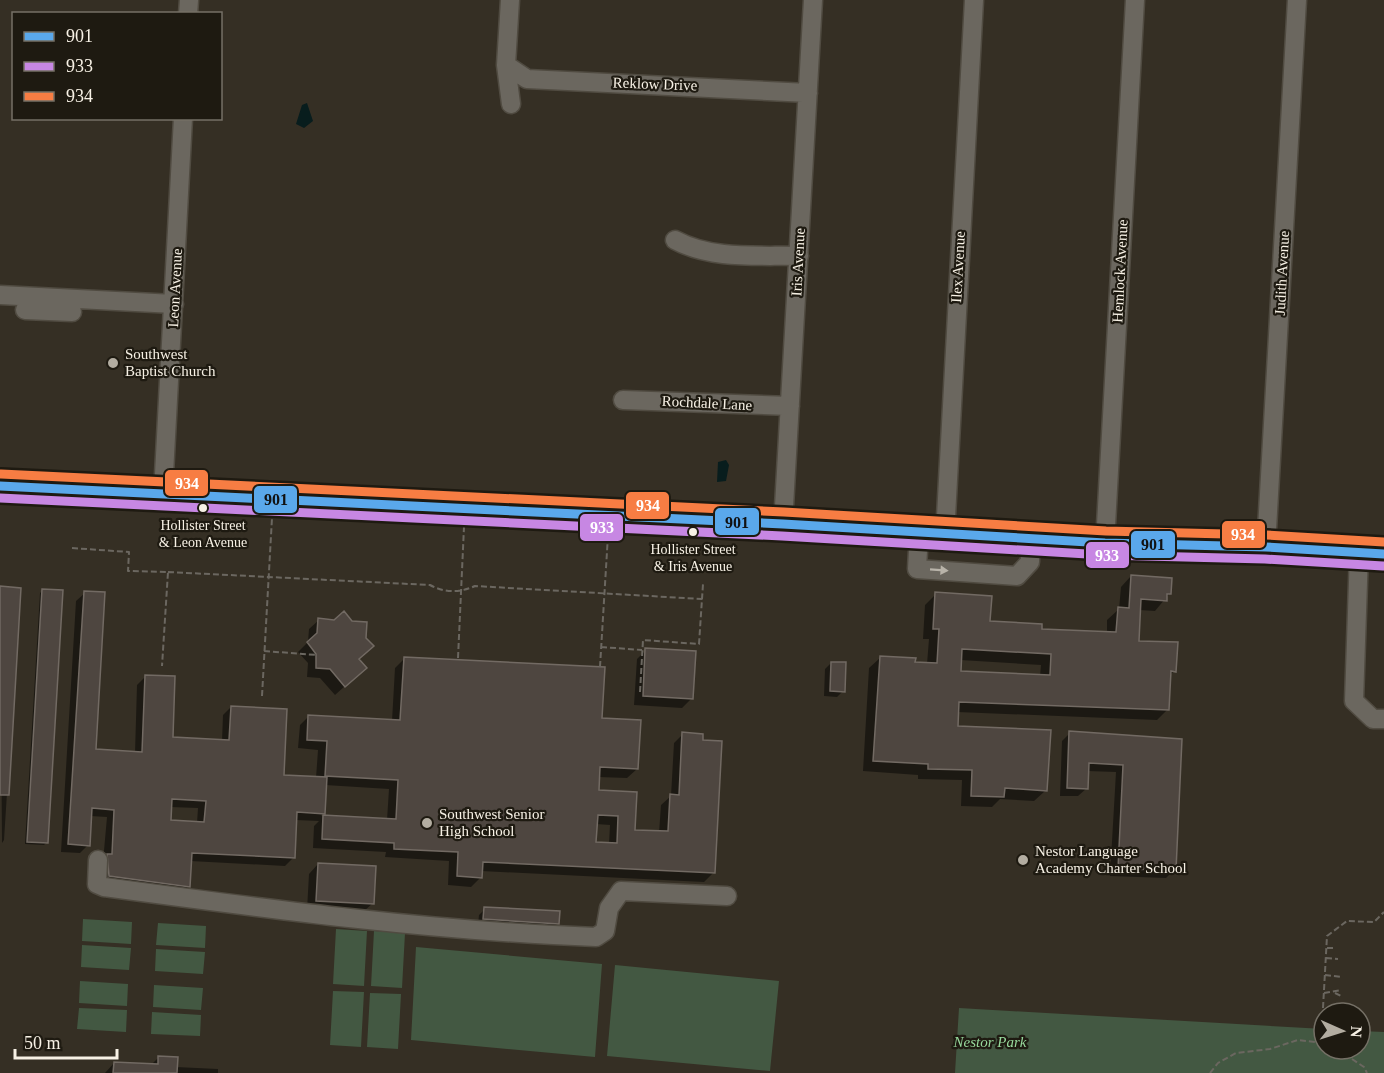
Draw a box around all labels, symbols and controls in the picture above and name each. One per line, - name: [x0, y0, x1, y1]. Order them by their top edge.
- legend: [12, 12, 222, 120]
- text: 901: [66, 26, 93, 46]
- text: 933: [66, 56, 93, 76]
- street label: Reklow Drive: [612, 75, 698, 93]
- text: 934: [66, 86, 93, 106]
- street label: Hemlock Avenue: [1109, 219, 1131, 323]
- street label: Iris Avenue: [788, 227, 808, 297]
- street label: Ilex Avenue: [948, 230, 968, 303]
- street label: Judith Avenue: [1272, 230, 1292, 316]
- street label: Leon Avenue: [165, 248, 185, 328]
- place label: Southwest Baptist Church: [125, 346, 216, 379]
- marker: Southwest Baptist Church: [106, 356, 120, 370]
- street label: Rochdale Lane: [661, 393, 753, 413]
- line badge: 934: [164, 469, 209, 497]
- text: 934: [175, 475, 199, 492]
- line badge: 901: [253, 485, 298, 514]
- text: 901: [264, 491, 288, 508]
- line badge: 934: [625, 491, 670, 520]
- text: 934: [636, 497, 660, 514]
- marker: Hollister Street & Leon Avenue: [197, 502, 209, 514]
- line badge: 901: [714, 507, 760, 536]
- line badge: 933: [579, 513, 624, 542]
- text: 901: [725, 514, 749, 531]
- place label: Hollister Street & Leon Avenue: [159, 518, 247, 550]
- text: 933: [590, 519, 614, 536]
- line badge: 934: [1221, 520, 1266, 549]
- marker: Hollister Street & Iris Avenue: [687, 526, 699, 538]
- text: 934: [1231, 526, 1255, 543]
- line badge: 901: [1130, 530, 1176, 559]
- text: 901: [1141, 536, 1165, 553]
- line badge: 933: [1085, 541, 1130, 569]
- place label: Hollister Street & Iris Avenue: [650, 542, 736, 574]
- text: 933: [1095, 547, 1119, 564]
- one-way arrow: [930, 566, 949, 575]
- place label: Southwest Senior High School: [439, 806, 544, 839]
- marker: Southwest Senior High School: [420, 816, 434, 830]
- place label: Nestor Language Academy Charter School: [1035, 843, 1187, 876]
- marker: Nestor Language Academy Charter School: [1016, 853, 1030, 867]
- north arrow: [1312, 1001, 1372, 1061]
- scale bar: [15, 1022, 117, 1060]
- text: N: [1348, 1026, 1365, 1038]
- text: 50 m: [24, 1033, 61, 1053]
- park label: Nestor Park: [953, 1034, 1027, 1050]

